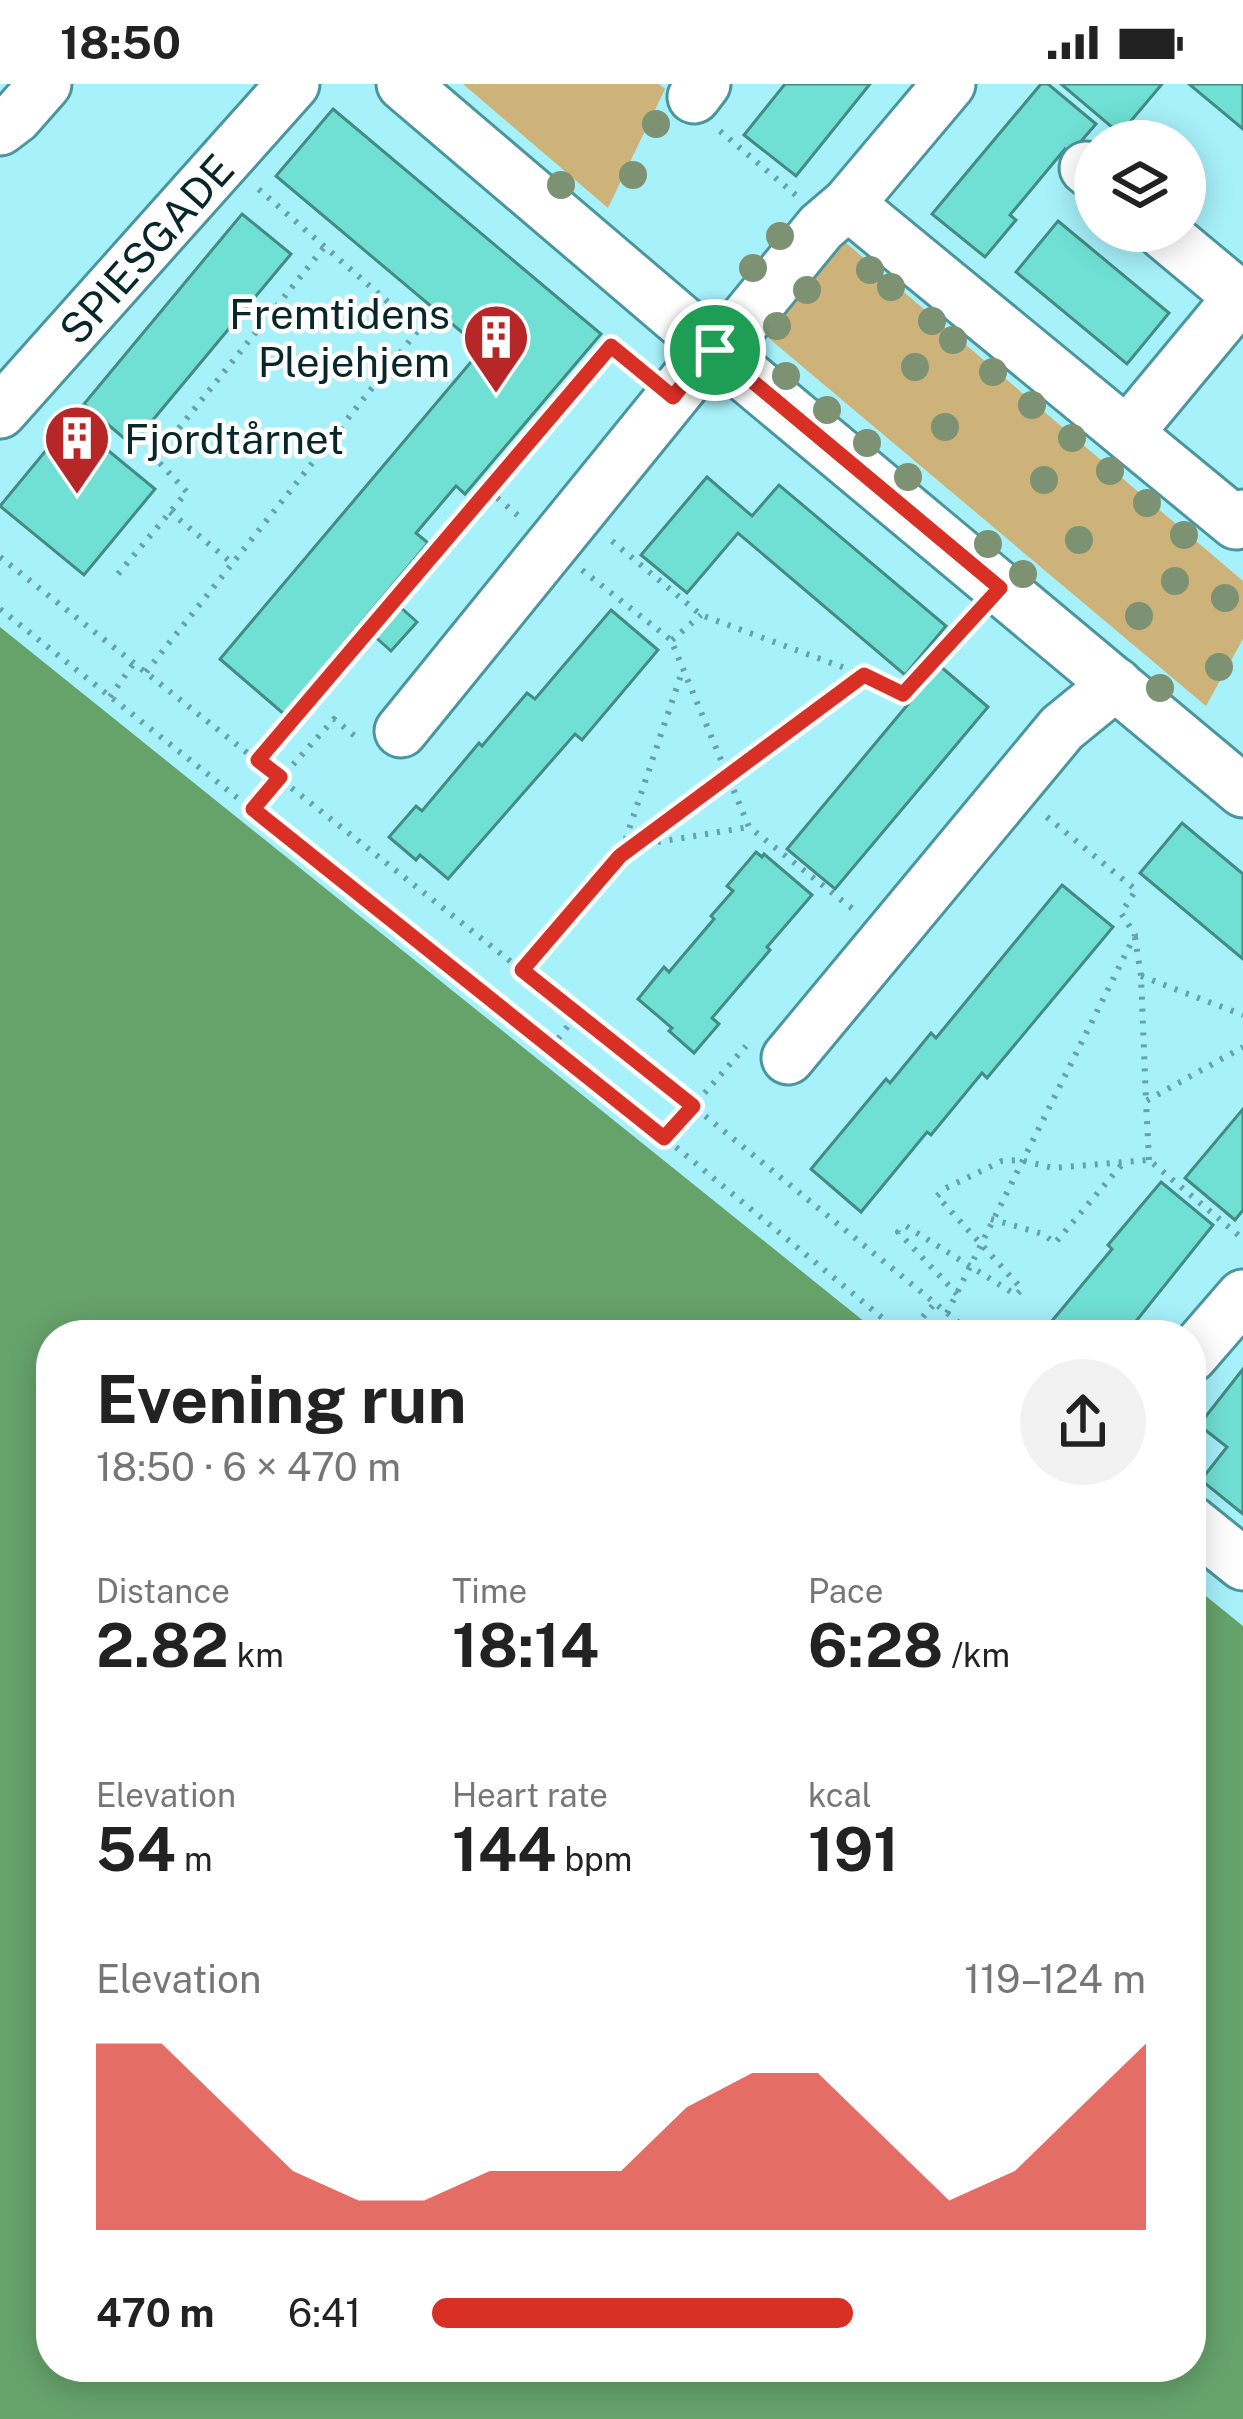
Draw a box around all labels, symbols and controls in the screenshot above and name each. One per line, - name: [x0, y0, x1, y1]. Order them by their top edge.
- text: 18:50: [60, 16, 181, 69]
- map controls: [1074, 120, 1206, 252]
- button: layers: [1074, 120, 1206, 252]
- street label: SPIESGADE: [49, 144, 243, 353]
- place label: Fremtidens Plejehjem: [229, 289, 450, 386]
- pin: [664, 299, 766, 401]
- building icon: Fremtidens Plejehjem: [461, 302, 531, 396]
- icon: arrive: [682, 317, 748, 383]
- building icon: Fjordtårnet: [42, 403, 112, 497]
- place label: Fjordtårnet: [124, 414, 344, 463]
- button: share: [1020, 1359, 1146, 1485]
- text: Evening run: [96, 1360, 467, 1438]
- text: 18:50 · 6 × 470 m: [96, 1444, 401, 1490]
- text: Distance: [96, 1572, 230, 1610]
- text: Time: [452, 1572, 527, 1610]
- text: Pace: [808, 1572, 883, 1610]
- text: 2.82: [96, 1610, 229, 1681]
- text: 18:14: [452, 1610, 599, 1681]
- text: 6:28: [808, 1610, 943, 1681]
- text: km: [229, 1636, 284, 1674]
- text: /km: [943, 1636, 1010, 1674]
- text: Elevation: [96, 1776, 236, 1814]
- text: Heart rate: [452, 1776, 608, 1814]
- text: kcal: [808, 1776, 872, 1814]
- text: 54: [96, 1814, 176, 1885]
- text: 144: [452, 1814, 556, 1885]
- text: 191: [808, 1814, 899, 1885]
- text: m: [176, 1840, 212, 1878]
- text: bpm: [556, 1840, 632, 1878]
- text: Elevation: [96, 1956, 262, 2002]
- text: 119–124 m: [964, 1956, 1146, 2002]
- text: 470 m: [96, 2290, 215, 2336]
- text: 6:41: [288, 2290, 361, 2336]

